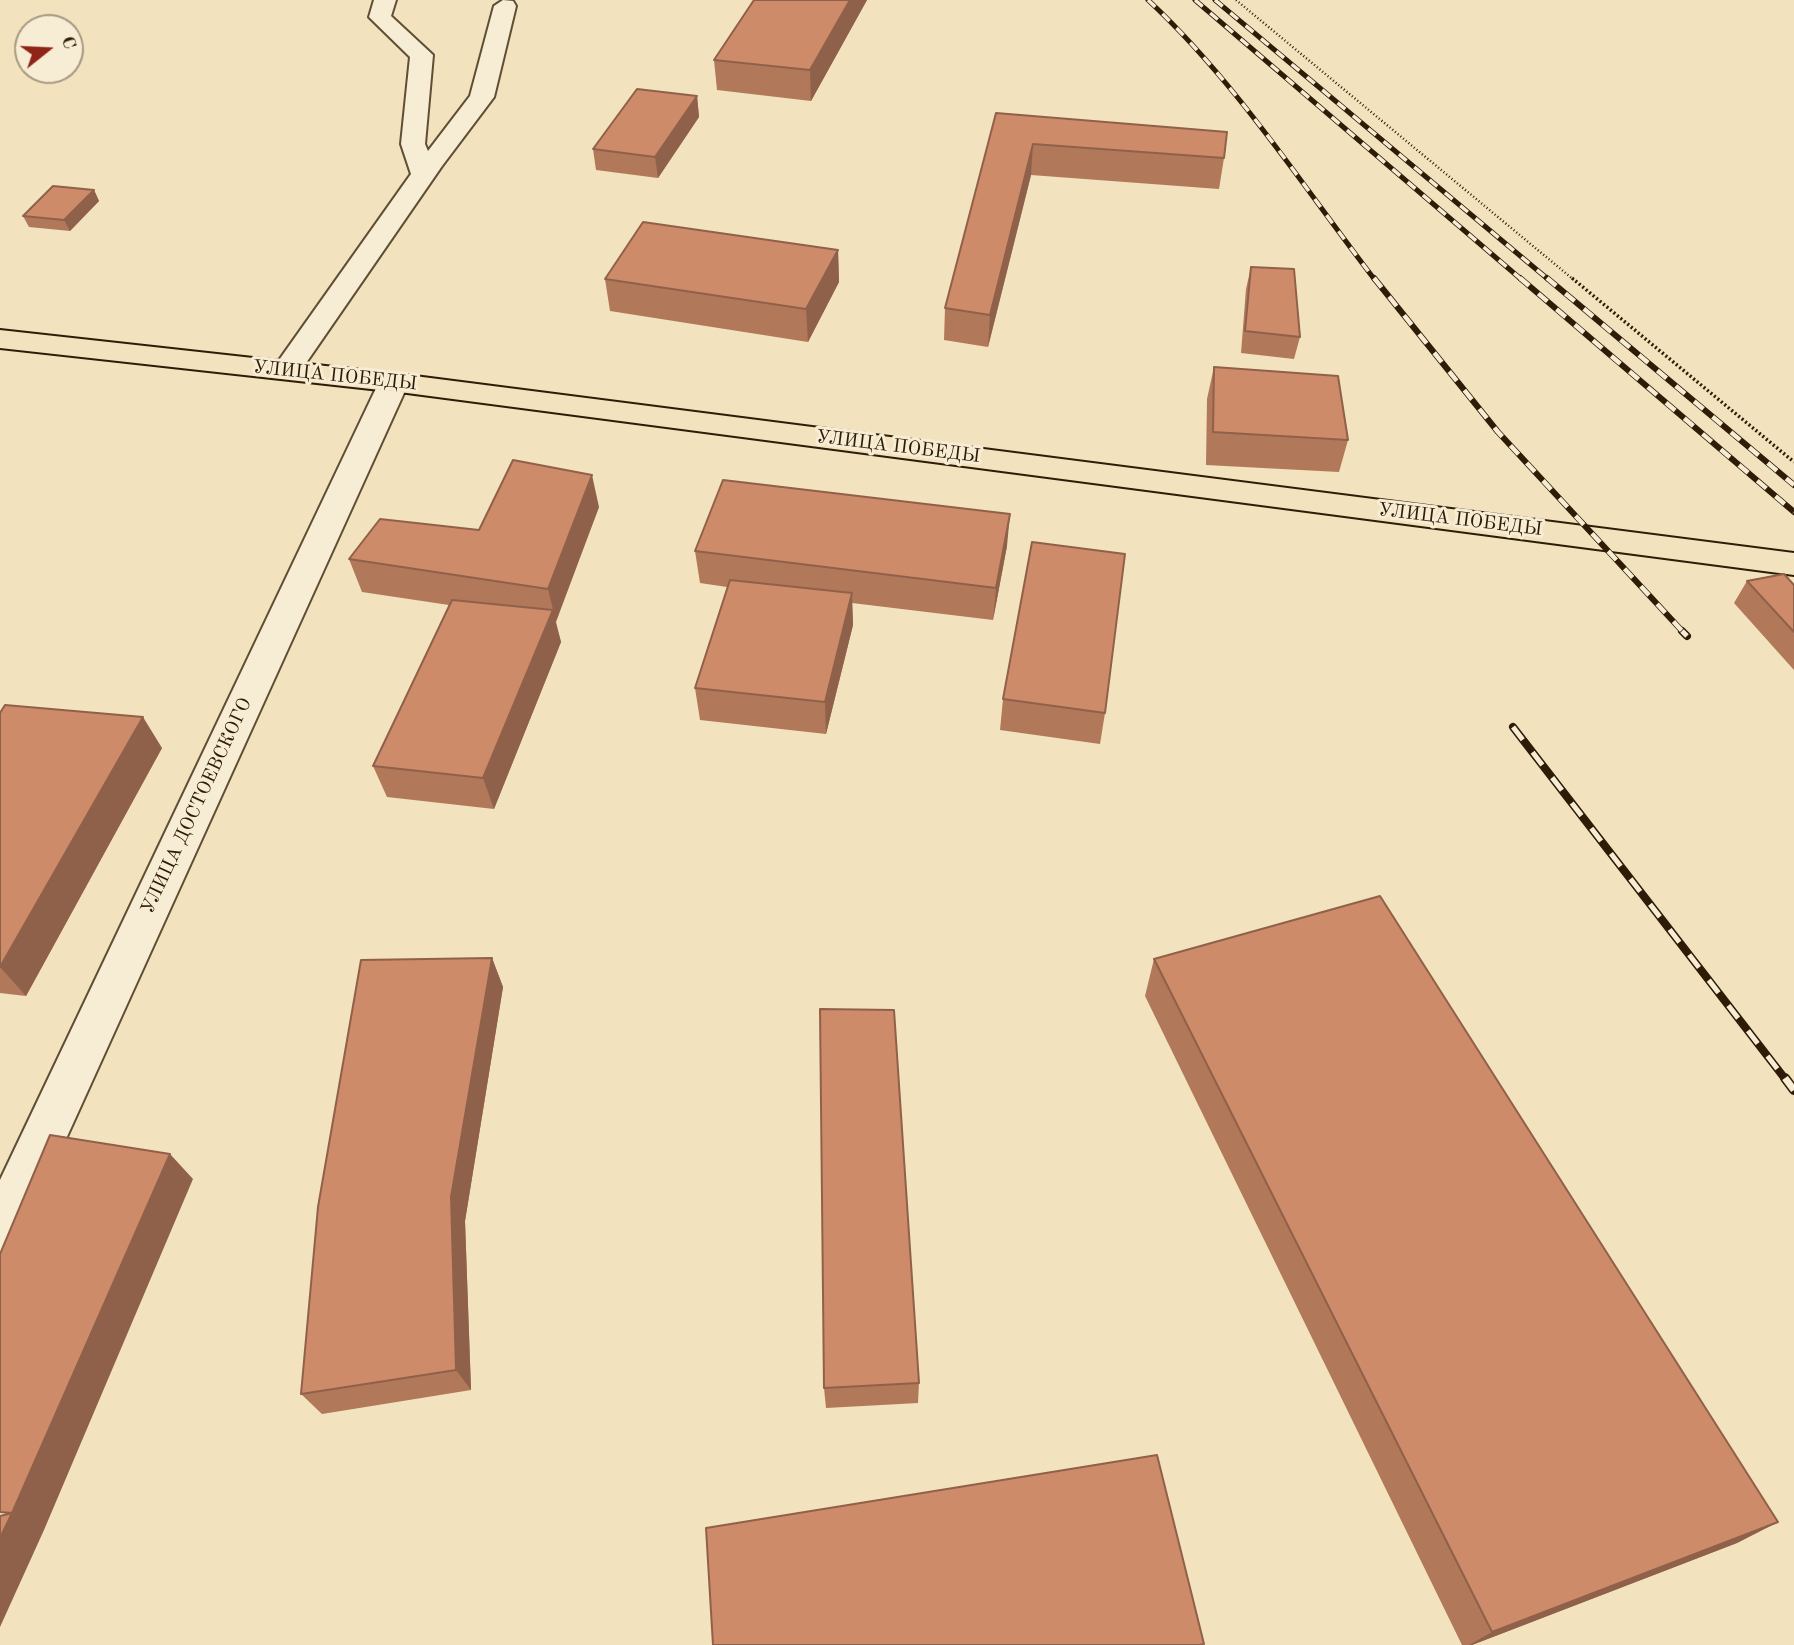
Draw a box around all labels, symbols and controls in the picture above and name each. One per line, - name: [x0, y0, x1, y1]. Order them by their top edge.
- north arrow: [14, 14, 84, 84]
- text: С: [57, 34, 79, 52]
- street label: УЛИЦА ПОБЕДЫ: [252, 356, 418, 396]
- street label: УЛИЦА ПОБЕДЫ: [815, 426, 981, 468]
- street label: УЛИЦА ПОБЕДЫ: [1377, 499, 1543, 541]
- street label: УЛИЦА ДОСТОЕВСКОГО: [137, 694, 257, 918]

